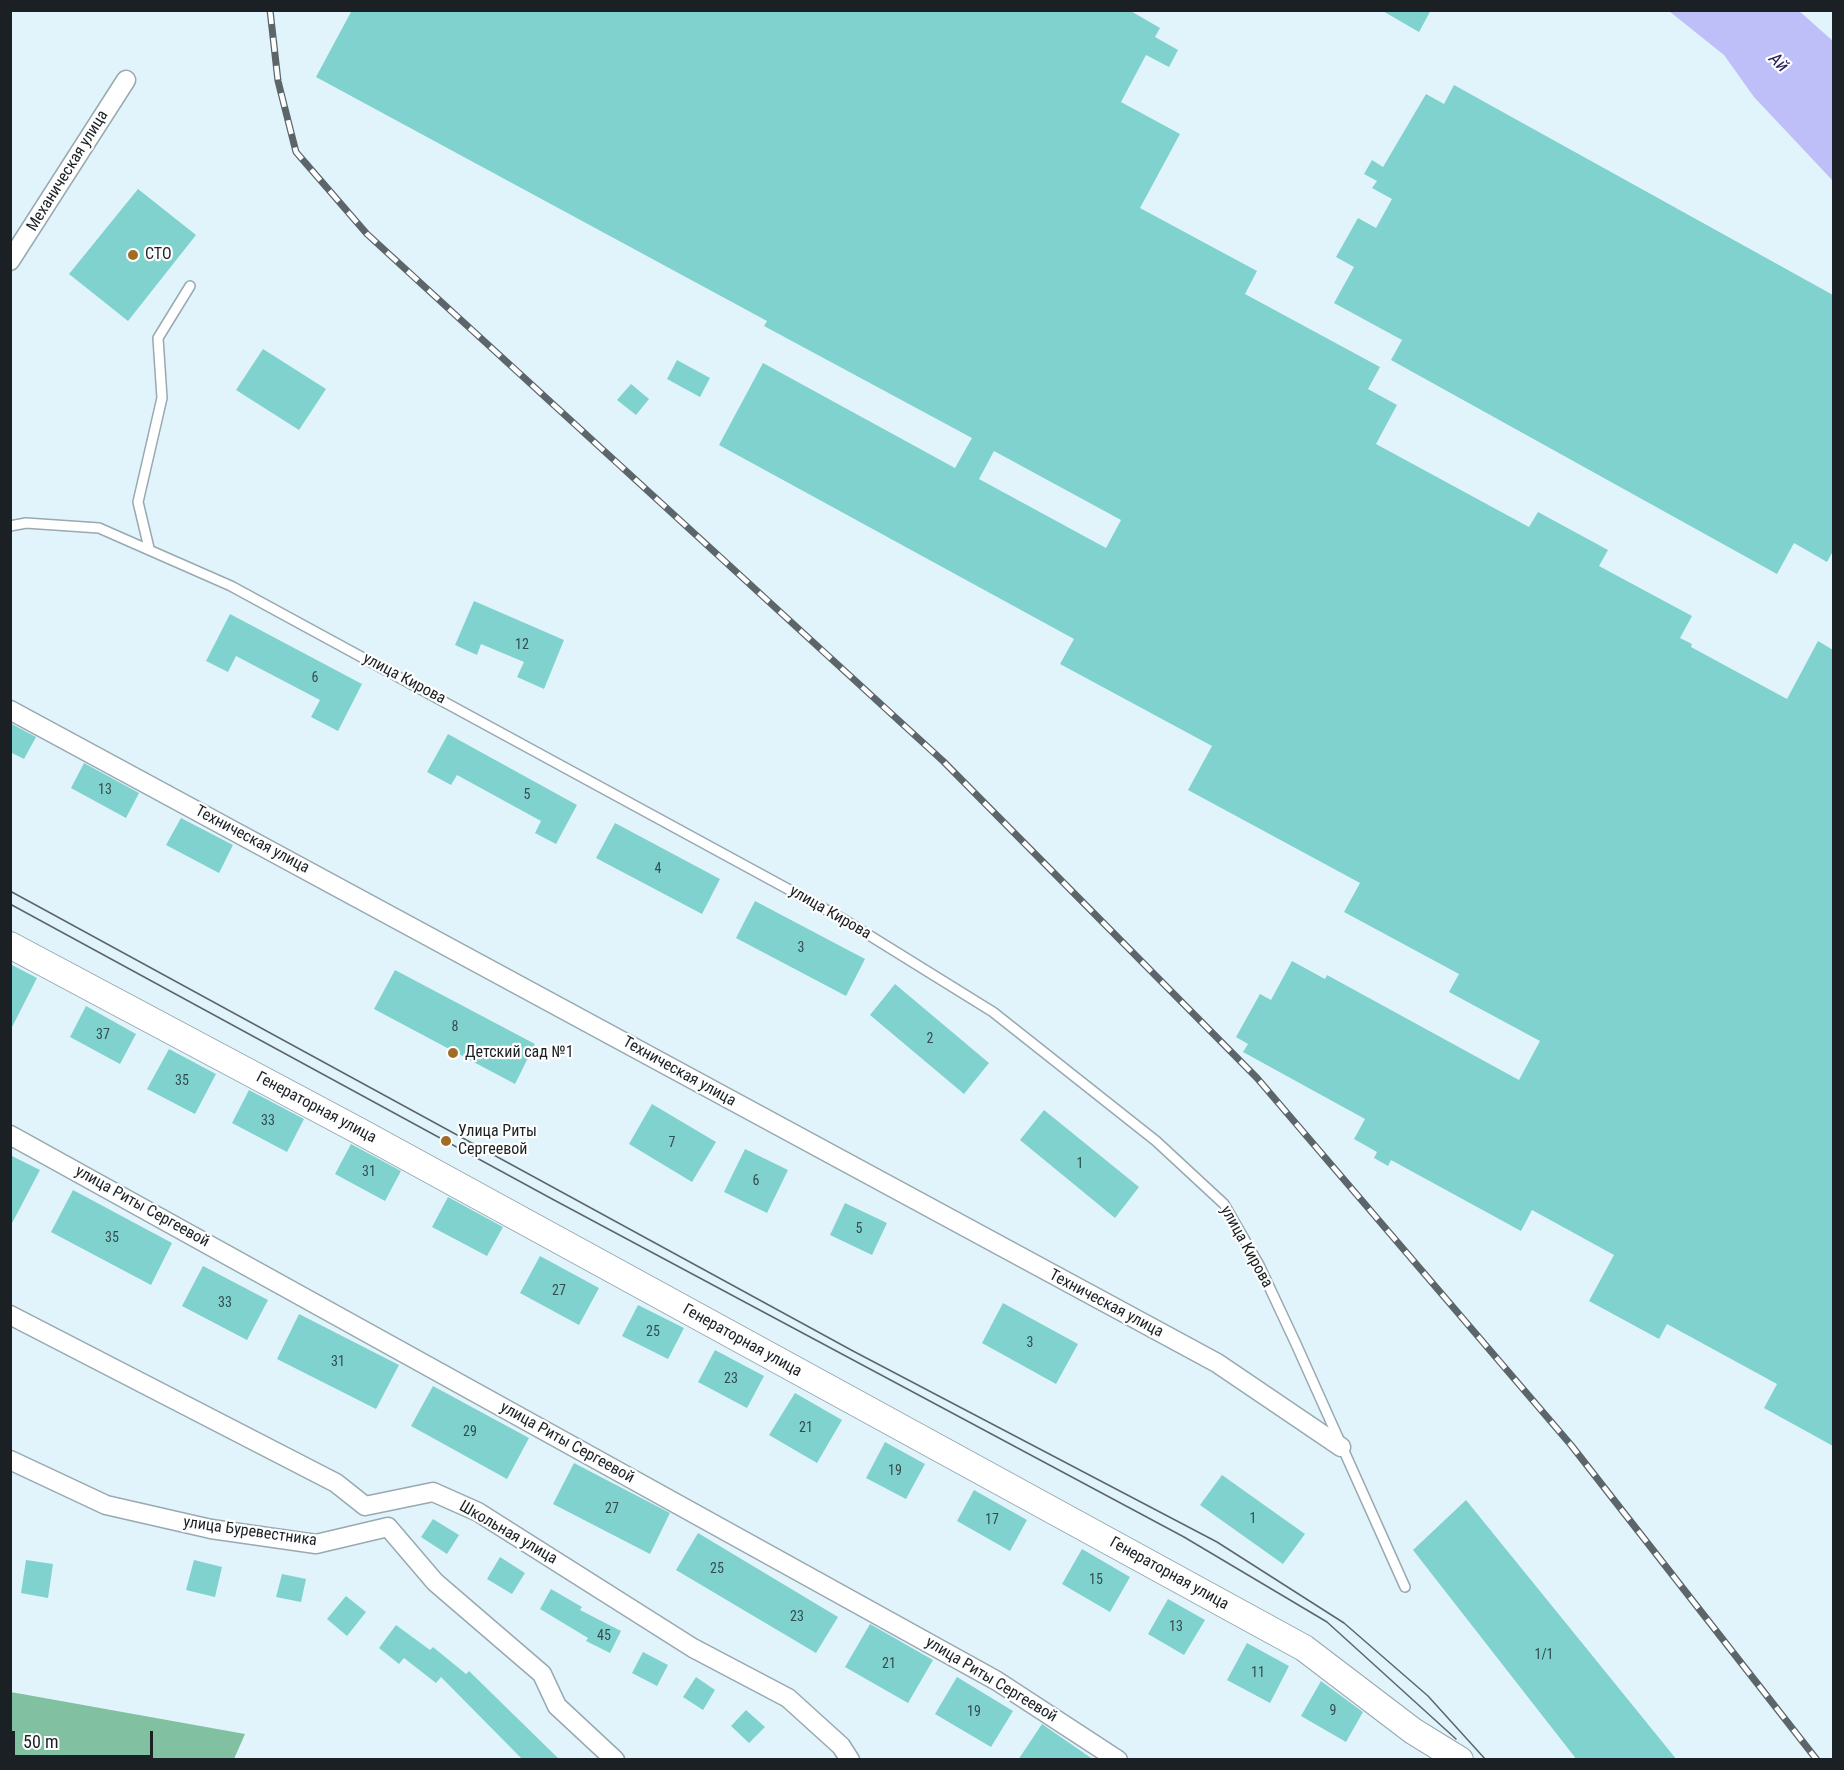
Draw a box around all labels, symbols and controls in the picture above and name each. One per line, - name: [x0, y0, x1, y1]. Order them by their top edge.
- water label: Ай: [1764, 49, 1792, 77]
- street label: Механическая улица: [23, 107, 113, 235]
- place label: СТО: [145, 245, 172, 265]
- marker: СТО: [126, 248, 140, 262]
- house number: 12: [515, 637, 529, 653]
- street label: улица Кирова: [359, 649, 449, 709]
- house number: 6: [312, 670, 318, 686]
- house number: 13: [98, 782, 112, 798]
- house number: 5: [524, 787, 530, 803]
- street label: Техническая улица: [192, 802, 312, 878]
- house number: 4: [655, 861, 661, 877]
- street label: улица Кирова: [786, 882, 874, 944]
- house number: 3: [798, 940, 804, 956]
- house number: 8: [452, 1019, 458, 1035]
- house number: 37: [96, 1027, 110, 1043]
- house number: 2: [927, 1031, 933, 1047]
- street label: Техническая улица: [619, 1033, 739, 1111]
- place label: Детский сад №1: [465, 1043, 574, 1063]
- marker: Детский сад №1: [446, 1046, 460, 1060]
- street label: Генераторная улица: [253, 1068, 379, 1148]
- house number: 35: [175, 1073, 189, 1089]
- house number: 33: [261, 1113, 275, 1129]
- place label: Улица Риты Сергеевой: [458, 1122, 537, 1160]
- marker: Улица Риты Сергеевой: [439, 1134, 453, 1148]
- house number: 7: [669, 1135, 675, 1151]
- house number: 1: [1077, 1156, 1083, 1172]
- street label: улица Риты Сергеевой: [72, 1162, 212, 1252]
- house number: 31: [362, 1164, 376, 1180]
- house number: 6: [753, 1173, 759, 1189]
- street label: улица Кирова: [1216, 1203, 1276, 1291]
- house number: 5: [856, 1221, 862, 1237]
- house number: 35: [105, 1230, 119, 1246]
- street label: Техническая улица: [1046, 1266, 1166, 1342]
- house number: 27: [552, 1283, 566, 1299]
- house number: 33: [218, 1295, 232, 1311]
- street label: Генераторная улица: [679, 1300, 805, 1382]
- house number: 25: [646, 1324, 660, 1340]
- house number: 3: [1027, 1335, 1033, 1351]
- house number: 31: [331, 1354, 345, 1370]
- house number: 23: [724, 1371, 738, 1387]
- street label: улица Риты Сергеевой: [497, 1398, 637, 1488]
- house number: 21: [799, 1420, 813, 1436]
- house number: 29: [463, 1424, 477, 1440]
- house number: 19: [888, 1463, 902, 1479]
- street label: Школьная улица: [455, 1497, 561, 1569]
- house number: 27: [605, 1501, 619, 1517]
- house number: 1: [1250, 1511, 1256, 1527]
- house number: 17: [985, 1512, 999, 1528]
- street label: улица Буревестника: [182, 1513, 318, 1551]
- street label: Генераторная улица: [1106, 1533, 1232, 1615]
- house number: 25: [710, 1561, 724, 1577]
- house number: 15: [1089, 1572, 1103, 1588]
- house number: 23: [790, 1609, 804, 1625]
- house number: 13: [1169, 1619, 1183, 1635]
- house number: 45: [597, 1628, 611, 1644]
- street label: улица Риты Сергеевой: [922, 1633, 1060, 1727]
- house number: 1/1: [1534, 1647, 1554, 1663]
- house number: 21: [882, 1656, 896, 1672]
- house number: 11: [1251, 1665, 1265, 1681]
- house number: 9: [1330, 1703, 1336, 1719]
- house number: 19: [967, 1704, 981, 1720]
- scale bar: [15, 1719, 156, 1757]
- text: 50 m: [23, 1731, 58, 1752]

